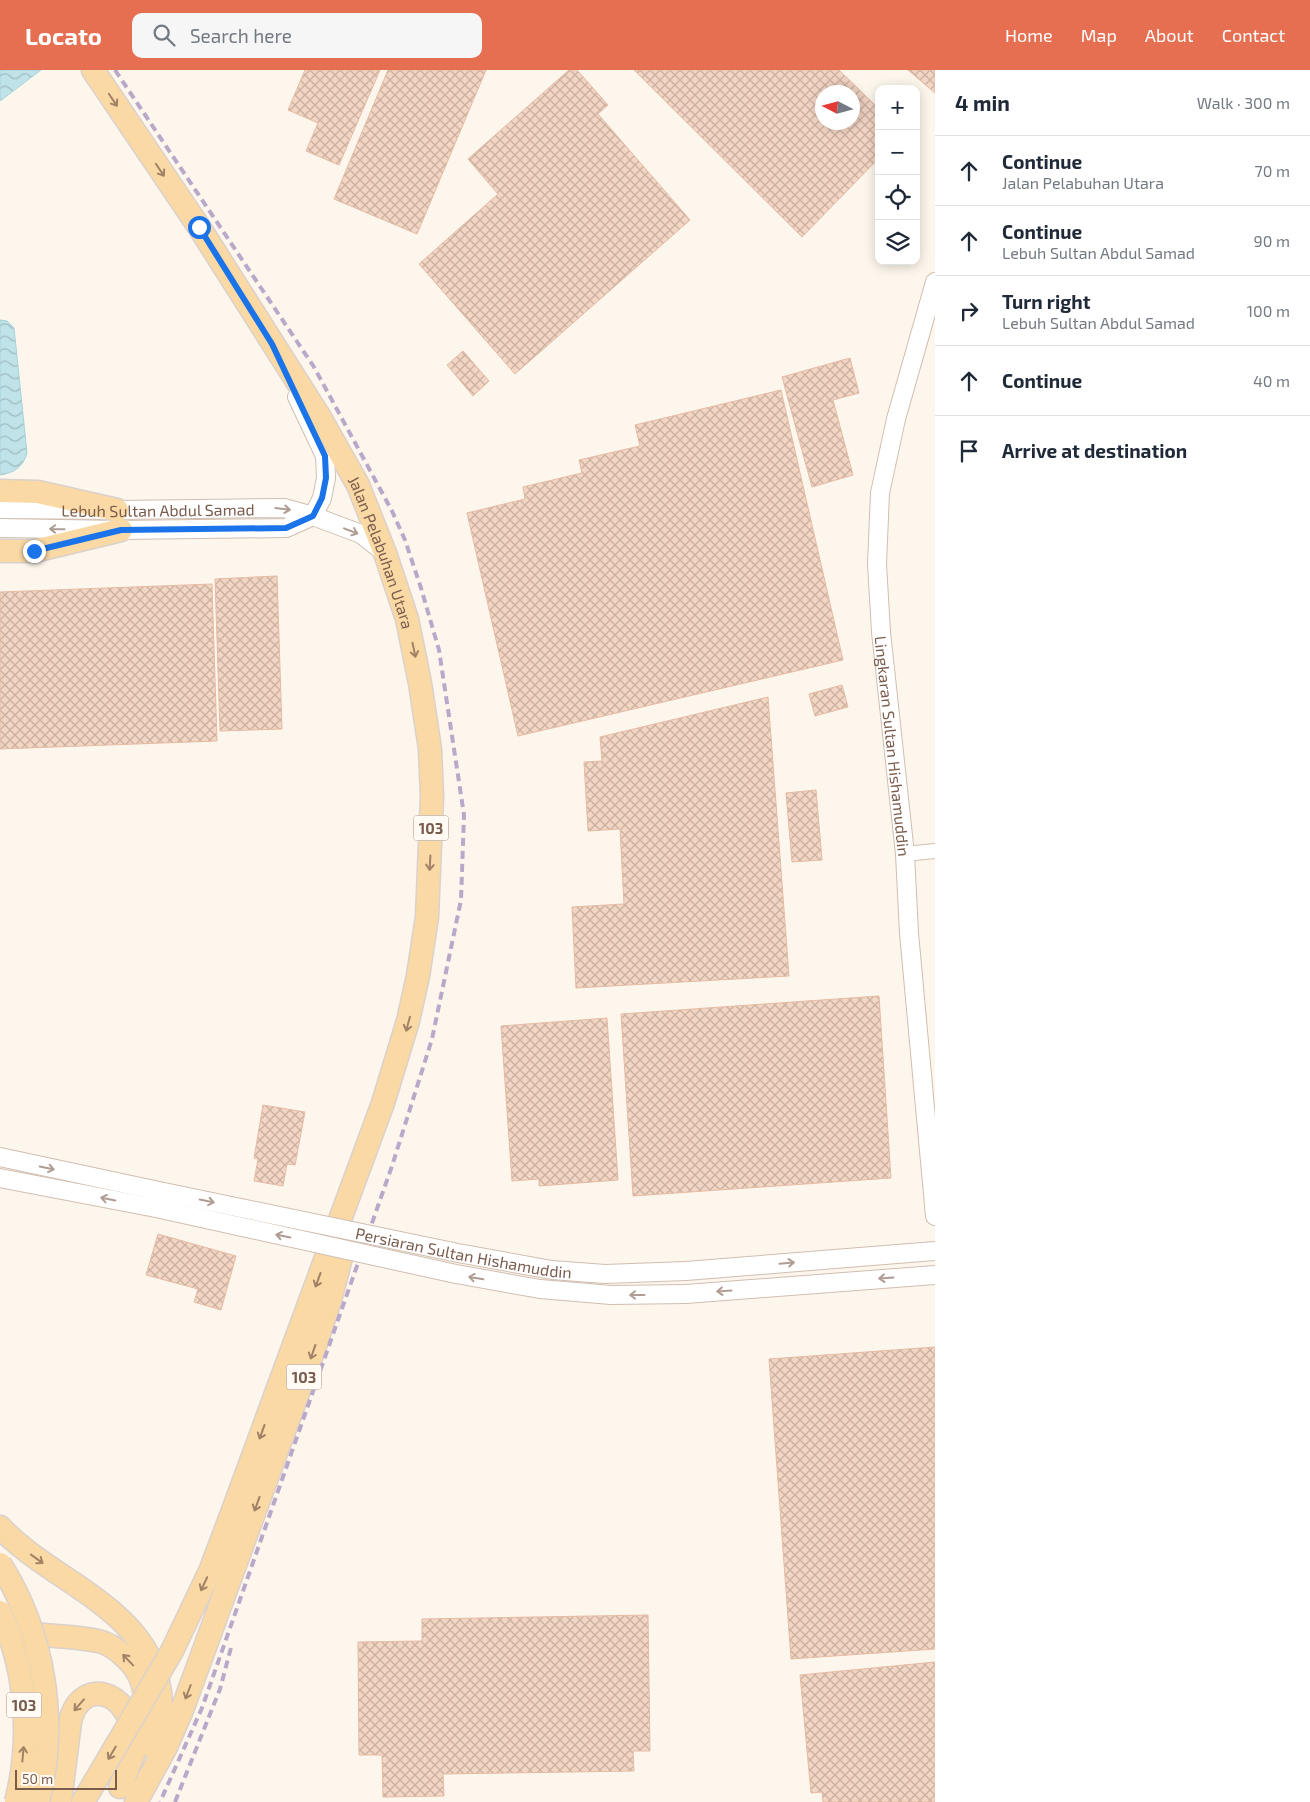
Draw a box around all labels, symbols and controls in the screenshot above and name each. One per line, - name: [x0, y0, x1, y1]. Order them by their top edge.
- search box: [132, 13, 482, 58]
- text: Locato: [25, 21, 102, 50]
- icon: search: [150, 21, 178, 49]
- text: Search here: [190, 24, 292, 47]
- text: Home: [1005, 24, 1053, 46]
- text: Map: [1081, 24, 1117, 46]
- text: About: [1145, 24, 1194, 46]
- text: Contact: [1222, 24, 1285, 46]
- north arrow: [815, 85, 860, 130]
- map controls: [875, 85, 920, 265]
- button: +: [875, 85, 920, 130]
- text: 4 min: [955, 90, 1010, 115]
- one-way arrow: [108, 92, 118, 106]
- text: Walk · 300 m: [1197, 93, 1290, 112]
- button: −: [875, 130, 920, 175]
- text: Continue: [1002, 150, 1082, 173]
- icon: ahead: [955, 157, 983, 185]
- text: 70 m: [1255, 161, 1290, 180]
- one-way arrow: [155, 163, 165, 177]
- text: Jalan Pelabuhan Utara: [1002, 173, 1164, 192]
- button: locate: [875, 175, 920, 220]
- route start: [188, 216, 211, 239]
- button: layers: [875, 220, 920, 265]
- text: Continue: [1002, 220, 1082, 243]
- icon: ahead: [955, 227, 983, 255]
- text: 90 m: [1254, 231, 1290, 250]
- text: Lebuh Sultan Abdul Samad: [1002, 243, 1195, 262]
- text: Turn right: [1002, 290, 1090, 313]
- icon: right: [955, 297, 983, 325]
- text: 100 m: [1247, 301, 1290, 320]
- text: Lebuh Sultan Abdul Samad: [1002, 313, 1195, 332]
- icon: ahead: [955, 367, 983, 395]
- text: Continue: [1002, 369, 1082, 392]
- text: 40 m: [1253, 371, 1290, 390]
- icon: arrive: [955, 437, 983, 465]
- text: Arrive at destination: [1002, 439, 1187, 462]
- street label: Jalan Pelabuhan Utara: [345, 472, 418, 630]
- street label: Lebuh Sultan Abdul Samad: [61, 499, 255, 520]
- one-way arrow: [275, 504, 291, 514]
- one-way arrow: [49, 524, 65, 533]
- one-way arrow: [343, 526, 358, 536]
- route end: [23, 540, 46, 563]
- street label: Lingkaran Sultan Hishamuddin: [872, 635, 915, 857]
- one-way arrow: [409, 641, 419, 657]
- road number: 103: [414, 816, 448, 840]
- one-way arrow: [425, 854, 435, 871]
- one-way arrow: [402, 1015, 412, 1031]
- one-way arrow: [39, 1164, 55, 1173]
- one-way arrow: [100, 1193, 116, 1203]
- one-way arrow: [199, 1197, 215, 1207]
- street label: Persiaran Sultan Hishamuddin: [354, 1223, 573, 1281]
- one-way arrow: [276, 1231, 292, 1240]
- one-way arrow: [779, 1258, 795, 1267]
- one-way arrow: [313, 1271, 322, 1287]
- one-way arrow: [469, 1272, 485, 1282]
- one-way arrow: [879, 1274, 895, 1283]
- one-way arrow: [717, 1286, 733, 1296]
- one-way arrow: [630, 1290, 646, 1299]
- one-way arrow: [308, 1343, 317, 1359]
- road number: 103: [286, 1364, 322, 1390]
- one-way arrow: [257, 1424, 266, 1440]
- one-way arrow: [252, 1496, 261, 1511]
- one-way arrow: [29, 1554, 43, 1564]
- one-way arrow: [198, 1576, 208, 1591]
- one-way arrow: [122, 1654, 134, 1666]
- one-way arrow: [183, 1684, 192, 1699]
- road number: 103: [6, 1692, 42, 1718]
- one-way arrow: [73, 1698, 85, 1711]
- one-way arrow: [18, 1746, 28, 1762]
- one-way arrow: [106, 1746, 116, 1760]
- scale bar: [15, 1767, 118, 1790]
- text: 50 m: [22, 1770, 53, 1787]

